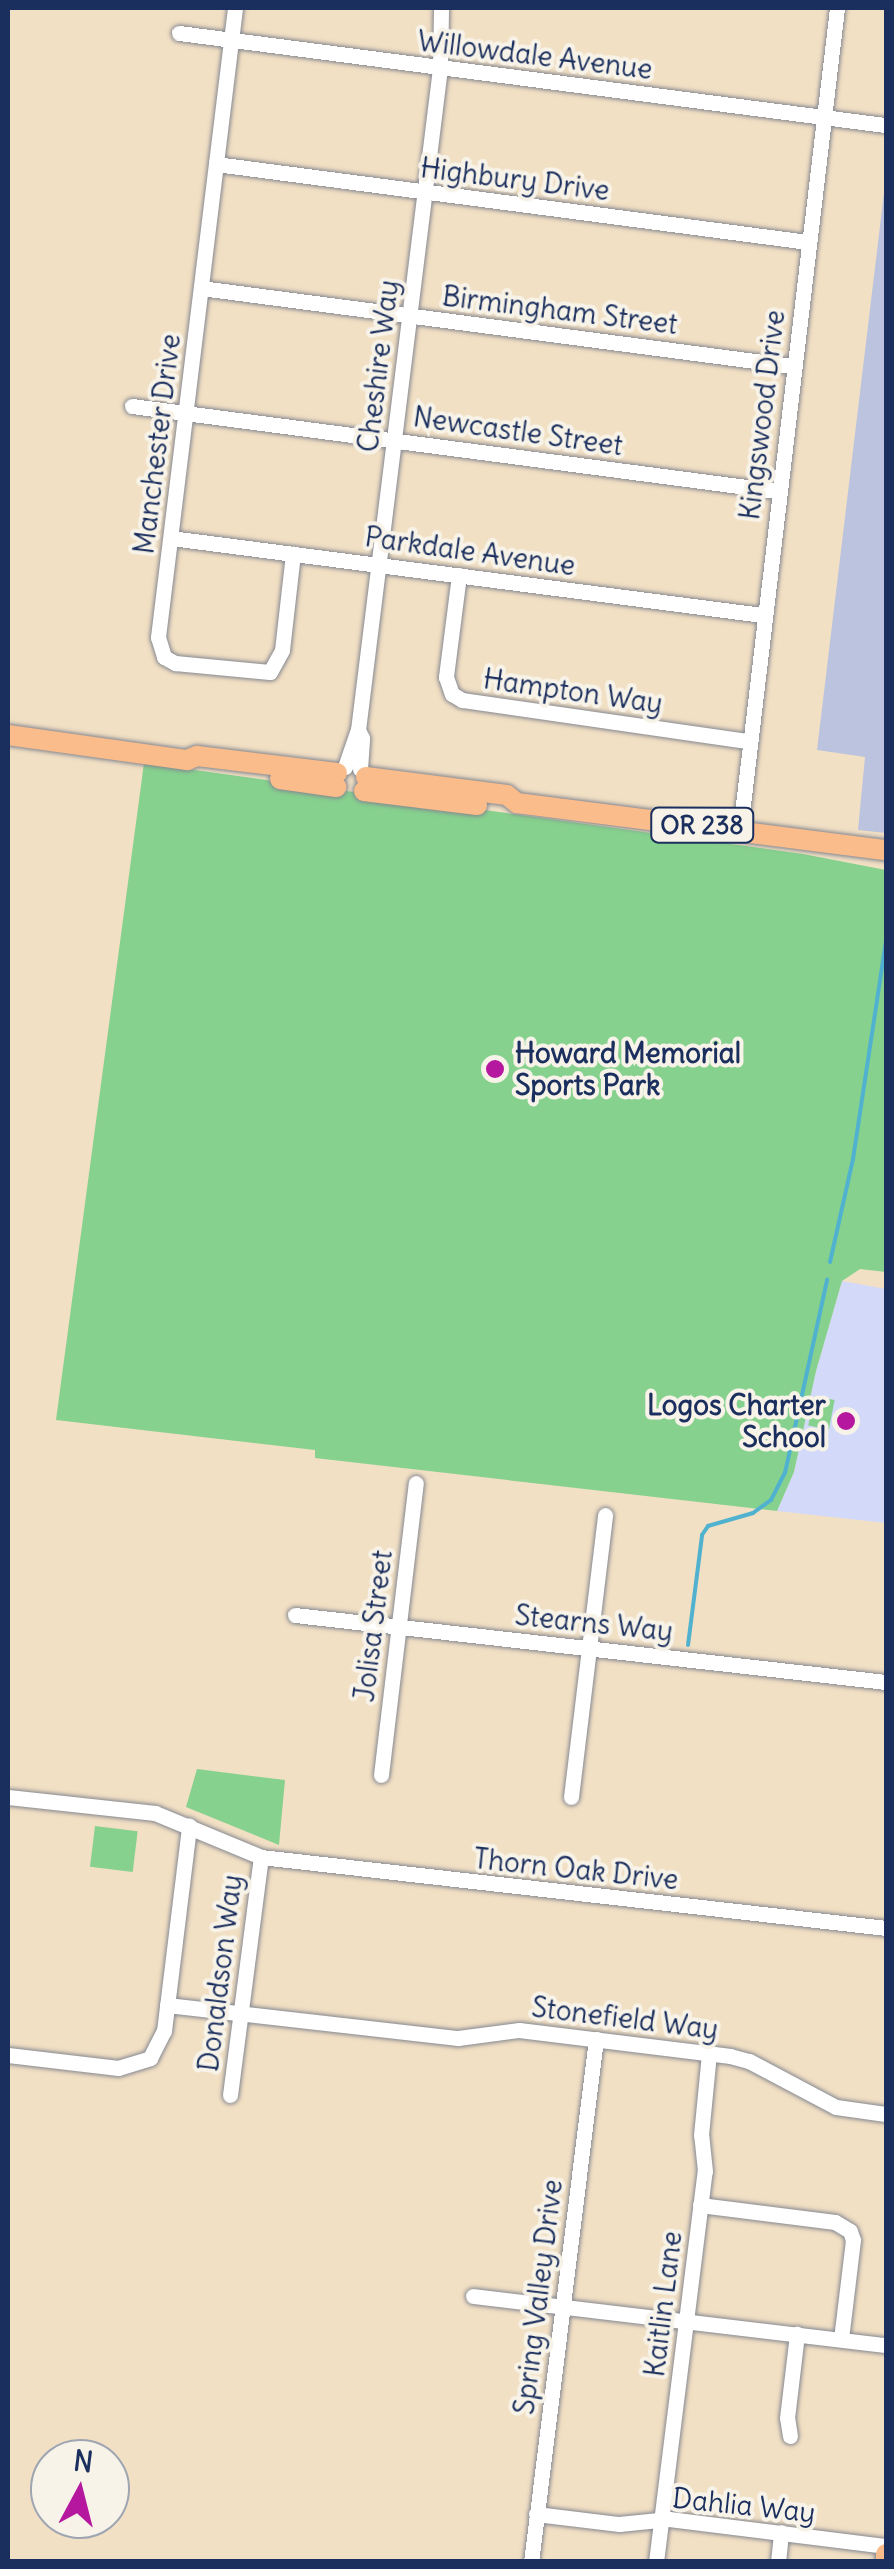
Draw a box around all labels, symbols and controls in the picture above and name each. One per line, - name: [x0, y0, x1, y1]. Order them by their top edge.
- street label: Willowdale Avenue: [416, 24, 654, 86]
- street label: Highbury Drive: [419, 151, 611, 207]
- street label: Cheshire Way: [351, 278, 405, 454]
- street label: Birmingham Street: [440, 279, 680, 341]
- street label: Kingswood Drive: [732, 308, 792, 522]
- street label: Manchester Drive: [127, 332, 187, 556]
- street label: Newcastle Street: [411, 400, 625, 462]
- street label: Parkdale Avenue: [363, 520, 577, 582]
- street label: Hampton Way: [481, 662, 665, 720]
- road number: OR 238: [650, 805, 754, 845]
- place label: Howard Memorial Sports Park: [515, 1036, 741, 1102]
- marker: Howard Memorial Sports Park: [484, 1058, 506, 1080]
- place label: Logos Charter School: [647, 1388, 826, 1454]
- marker: Logos Charter School: [835, 1410, 857, 1432]
- street label: Jolisa Street: [347, 1548, 399, 1704]
- street label: Stearns Way: [513, 1598, 675, 1648]
- street label: Thorn Oak Drive: [472, 1842, 680, 1896]
- street label: Donaldson Way: [191, 1873, 249, 2073]
- street label: Stonefield Way: [530, 1990, 720, 2046]
- street label: Spring Valley Drive: [507, 2178, 569, 2416]
- street label: Kaitlin Lane: [637, 2229, 689, 2379]
- north arrow: [30, 2439, 130, 2539]
- text: N: [72, 2442, 95, 2480]
- street label: Dahlia Way: [671, 2481, 817, 2529]

